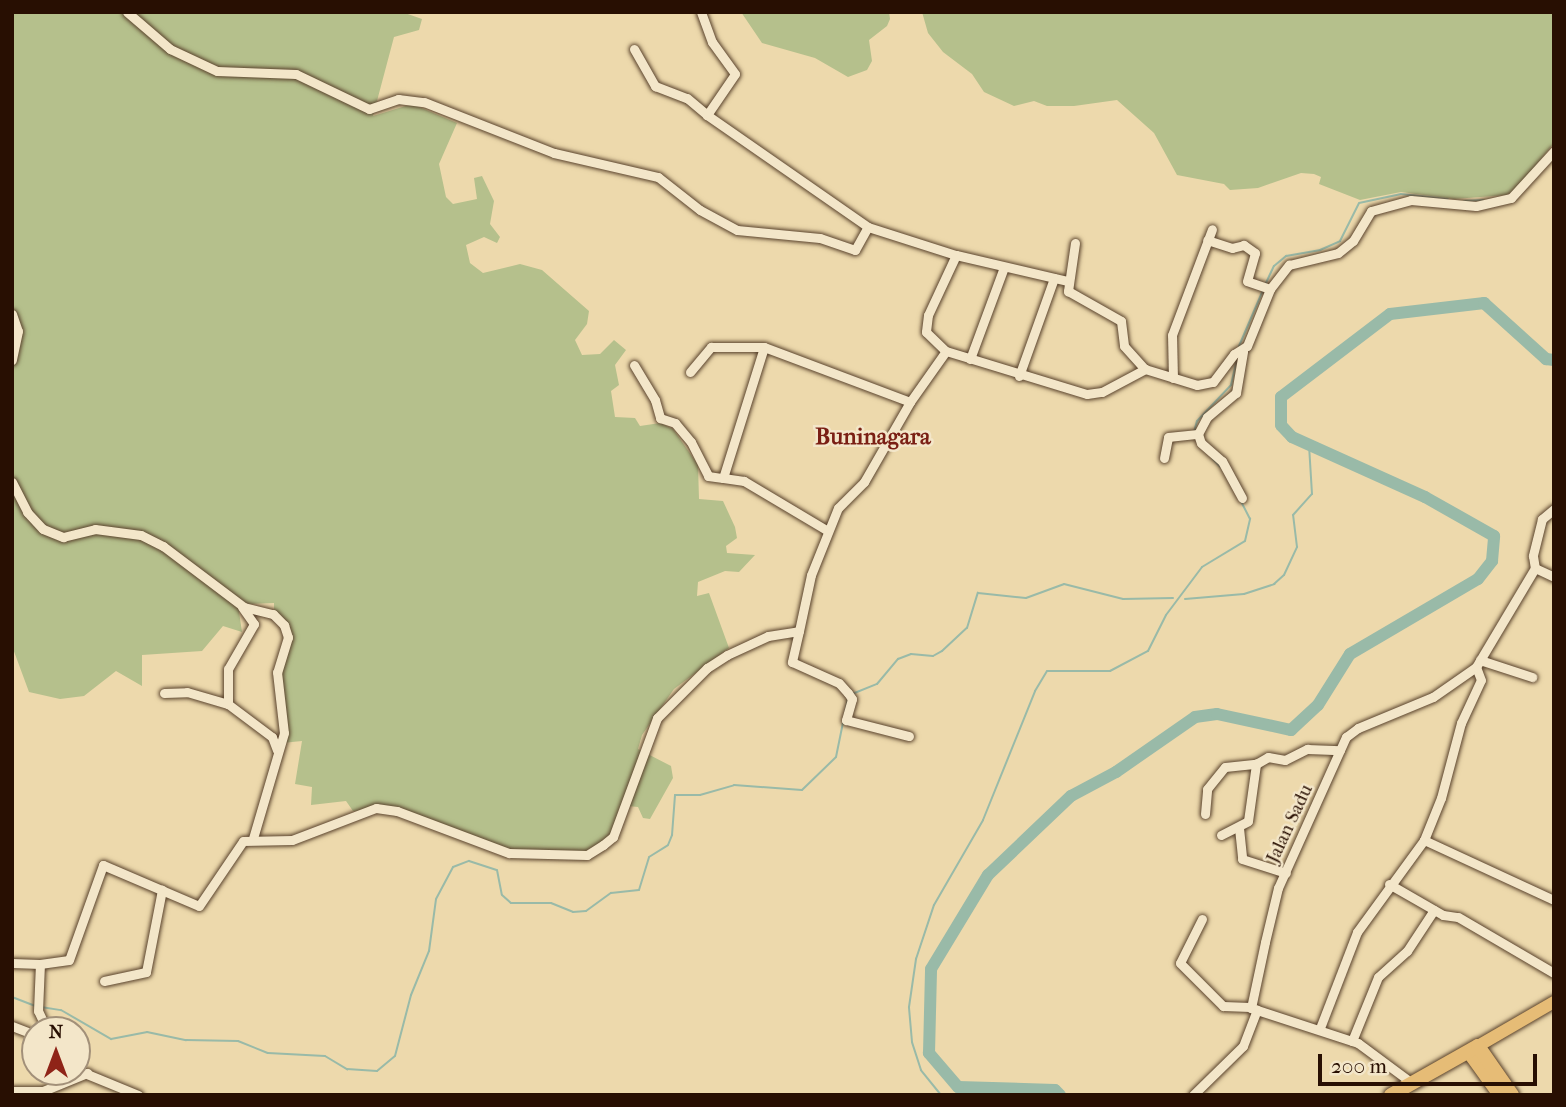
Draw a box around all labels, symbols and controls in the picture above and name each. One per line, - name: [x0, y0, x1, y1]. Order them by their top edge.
- district label: Buninagara: [815, 423, 931, 451]
- street label: Jalan Sadu: [1262, 781, 1318, 867]
- north arrow: [21, 1016, 91, 1086]
- text: N: [49, 1021, 63, 1043]
- scale bar: [1321, 1040, 1540, 1084]
- text: 200 m: [1331, 1054, 1387, 1078]

